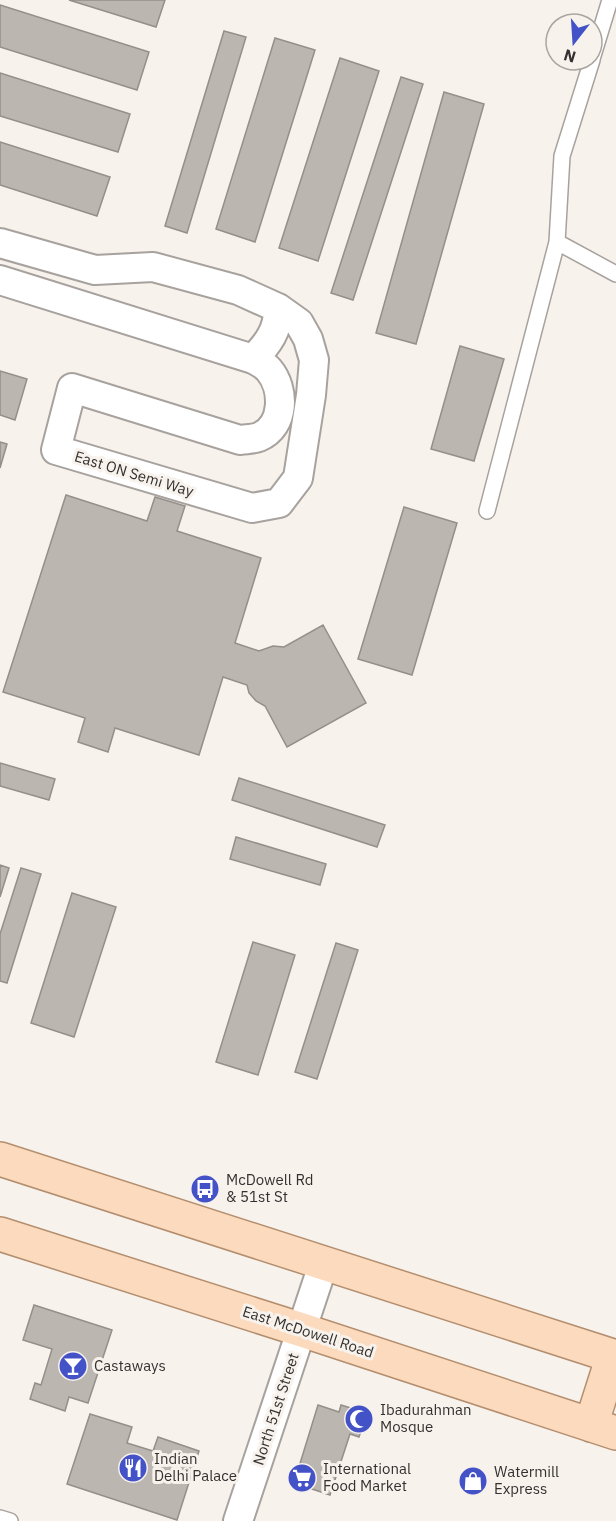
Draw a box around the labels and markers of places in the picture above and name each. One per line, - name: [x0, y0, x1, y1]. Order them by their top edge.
- place label: McDowell Rd & 51st St: [226, 1170, 314, 1206]
- bus stop icon: McDowell Rd & 51st St: [189, 1173, 221, 1205]
- bar icon: Castaways: [57, 1350, 89, 1382]
- place label: Castaways: [94, 1356, 166, 1375]
- place label: Ibadurahman Mosque: [380, 1400, 472, 1436]
- mosque icon: Ibadurahman Mosque: [343, 1403, 375, 1435]
- place label: Indian Delhi Palace: [154, 1449, 237, 1485]
- restaurant icon: Indian Delhi Palace: [117, 1452, 149, 1484]
- place label: International Food Market: [323, 1459, 411, 1495]
- supermarket icon: International Food Market: [286, 1462, 318, 1494]
- place label: Watermill Express: [494, 1462, 559, 1498]
- shop icon: Watermill Express: [457, 1465, 489, 1497]

